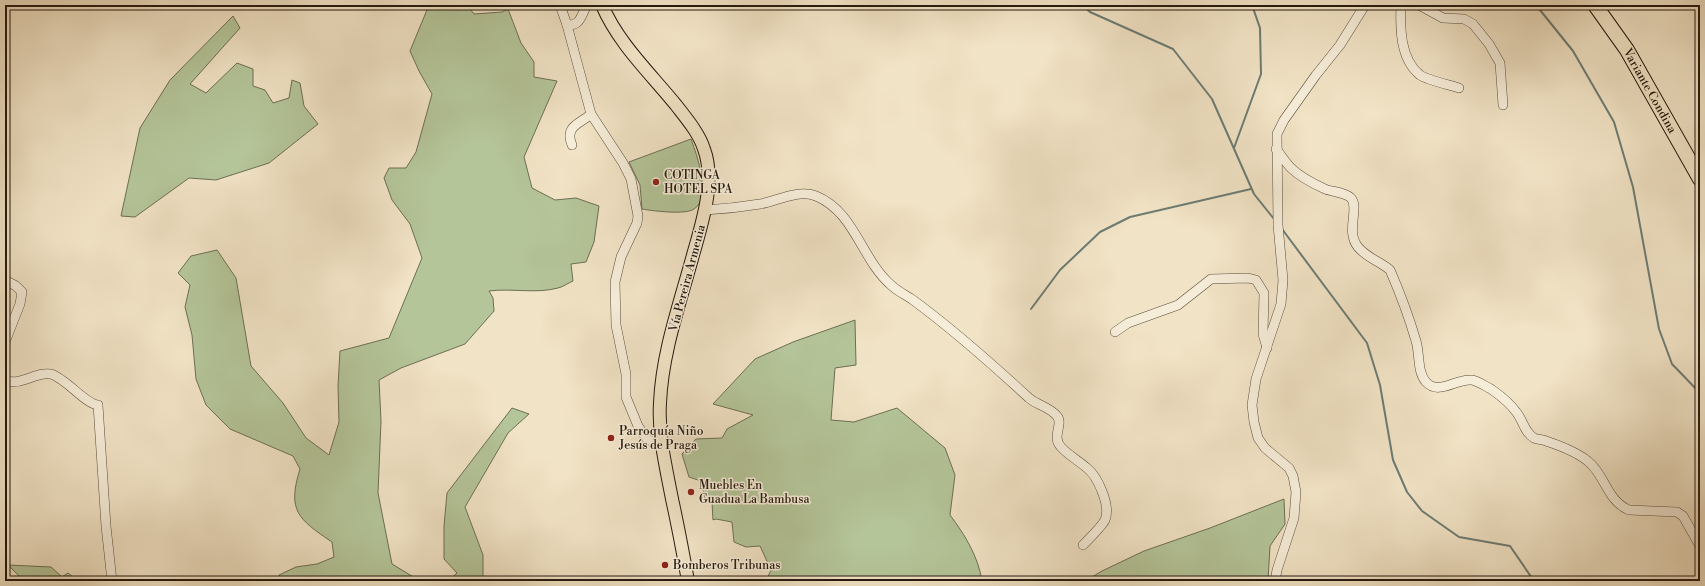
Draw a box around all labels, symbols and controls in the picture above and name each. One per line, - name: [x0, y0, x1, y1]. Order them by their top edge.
- street label: Variante Condina: [1619, 45, 1680, 137]
- place label: COTINGA HOTEL SPA: [664, 168, 733, 197]
- marker: COTINGA HOTEL SPA: [651, 177, 661, 187]
- street label: Vía Pereira Armenia: [666, 222, 709, 334]
- place label: Parroquía Niño Jesús de Praga: [618, 424, 704, 453]
- marker: Parroquía Niño Jesús de Praga: [606, 433, 616, 443]
- place label: Muebles En Guadua La Bambusa: [699, 478, 810, 507]
- marker: Muebles En Guadua La Bambusa: [686, 487, 696, 497]
- place label: Bomberos Tribunas: [672, 558, 781, 573]
- marker: Bomberos Tribunas: [660, 560, 670, 570]

